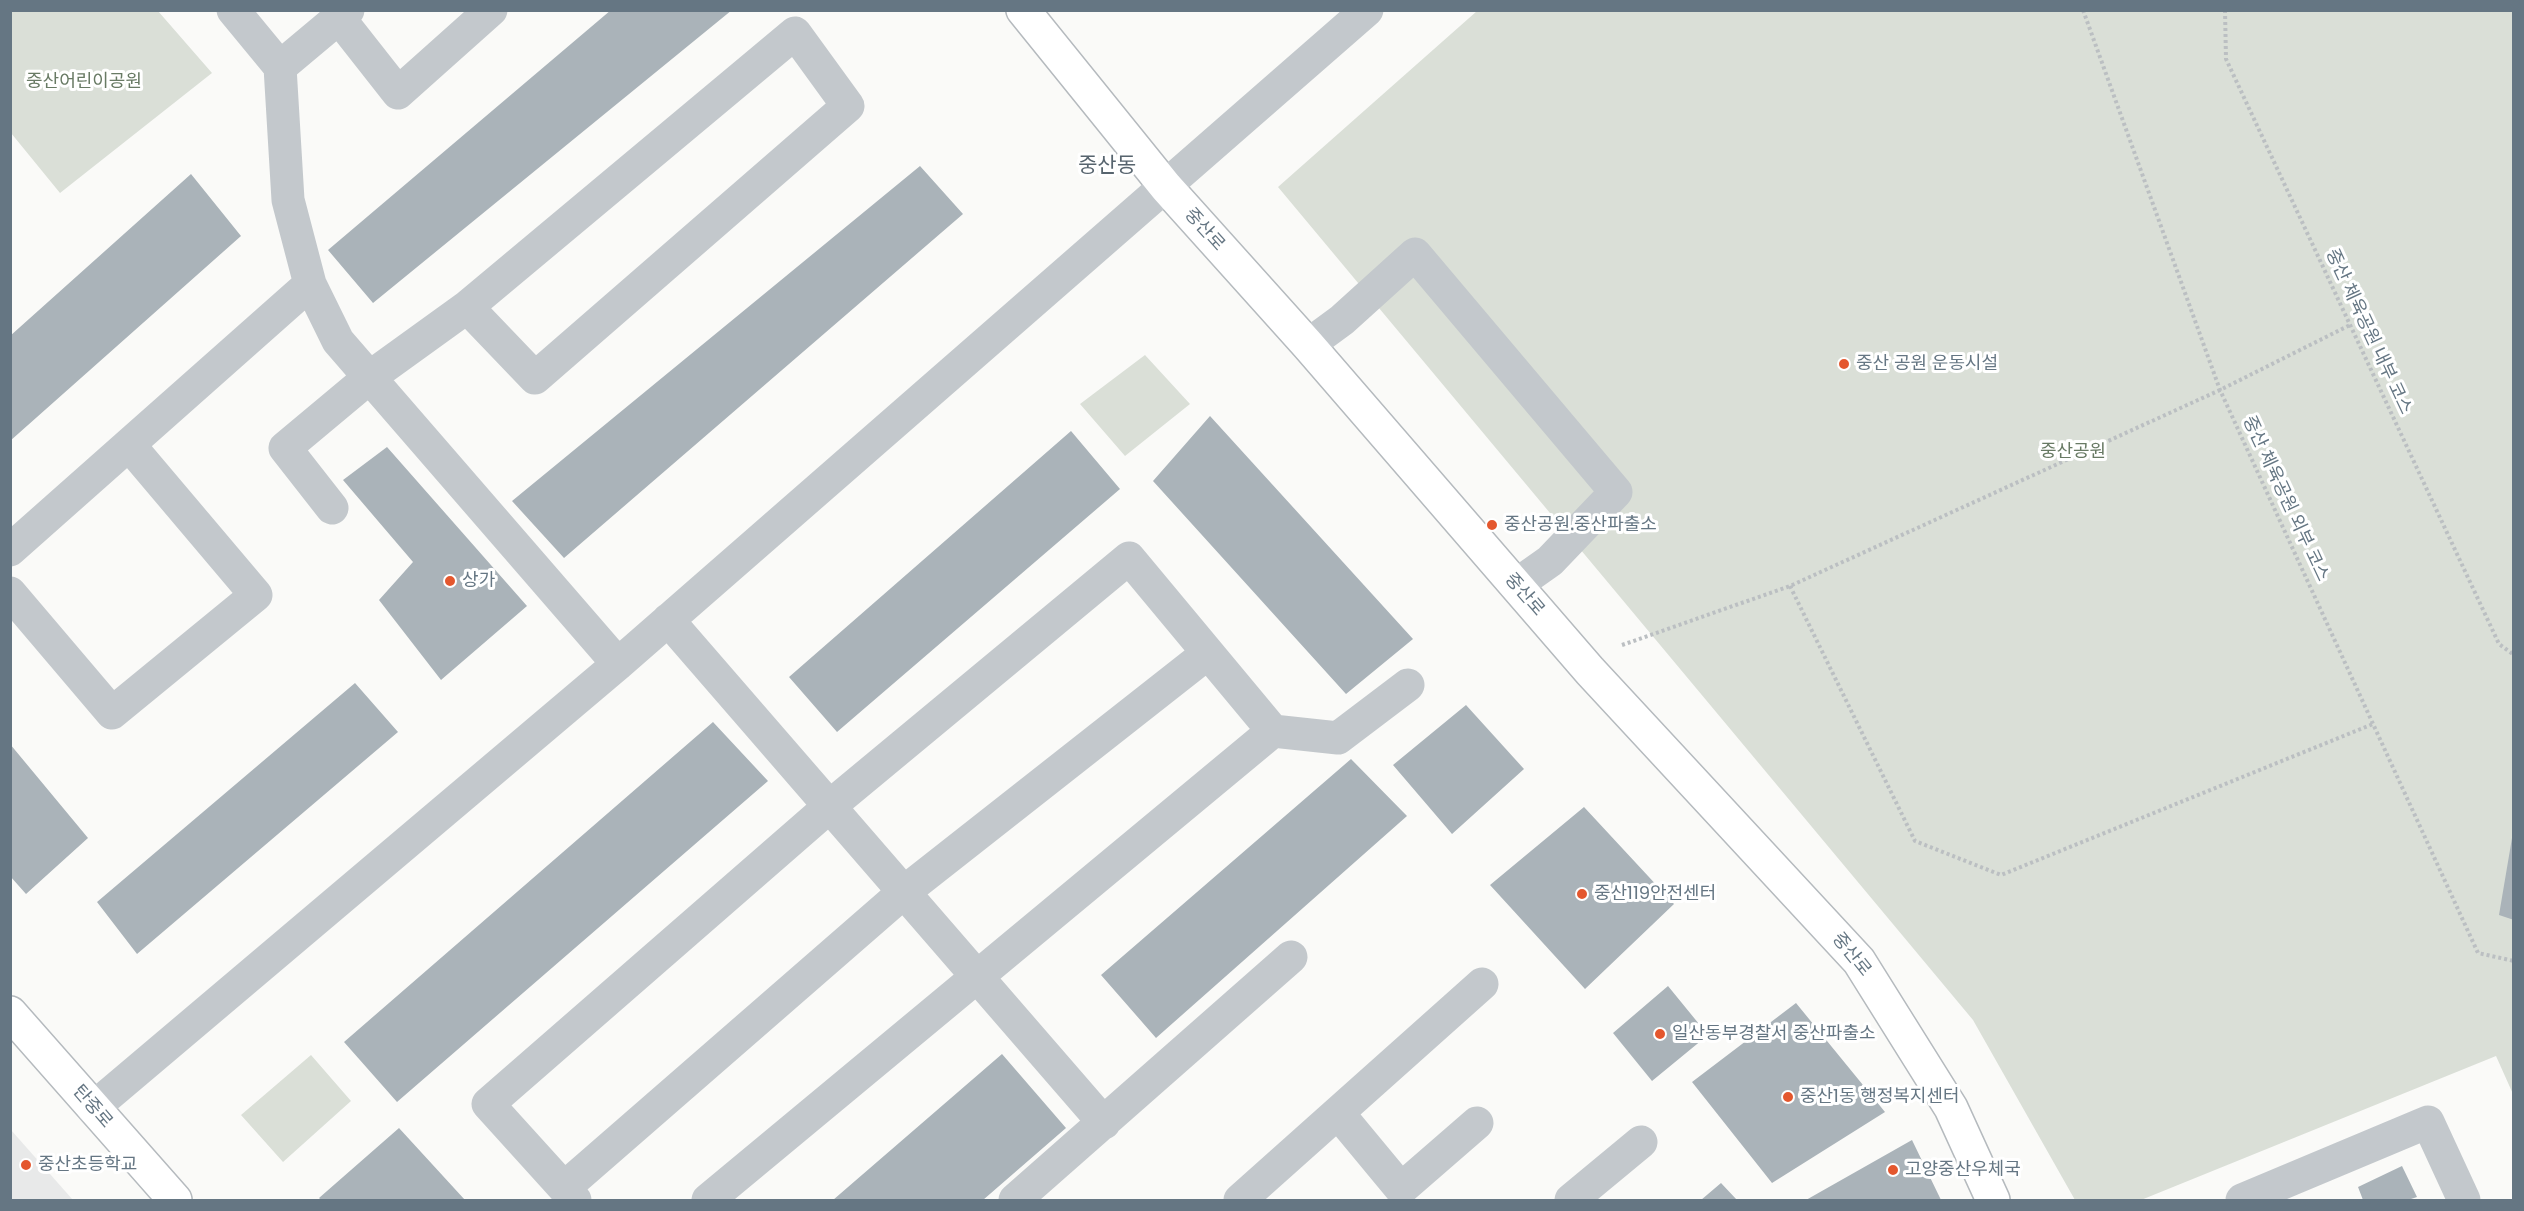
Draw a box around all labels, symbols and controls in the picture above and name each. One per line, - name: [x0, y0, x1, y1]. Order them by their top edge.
- park label: 중산어린이공원: [26, 71, 142, 93]
- district label: 중산동: [1078, 154, 1136, 180]
- street label: 중산로: [1179, 204, 1229, 256]
- street label: 중산 체육공원 내부 코스: [2320, 246, 2416, 418]
- place label: 중산 공원 운동시설: [1856, 353, 1998, 375]
- marker: 중산 공원 운동시설: [1837, 357, 1851, 371]
- street label: 중산 체육공원 외부 코스: [2237, 413, 2333, 585]
- park label: 중산공원: [2040, 441, 2106, 463]
- place label: 중산공원.중산파출소: [1504, 514, 1657, 536]
- marker: 중산공원.중산파출소: [1485, 518, 1499, 532]
- street label: 중산로: [1500, 569, 1548, 621]
- place label: 상가: [462, 570, 495, 592]
- marker: 상가: [443, 574, 457, 588]
- place label: 중산119안전센터: [1594, 883, 1716, 905]
- marker: 중산119안전센터: [1575, 887, 1589, 901]
- street label: 중산로: [1827, 929, 1875, 981]
- place label: 일산동부경찰서 중산파출소: [1672, 1023, 1876, 1045]
- marker: 일산동부경찰서 중산파출소: [1653, 1027, 1667, 1041]
- street label: 탄중로: [68, 1081, 116, 1133]
- place label: 중산1동 행정복지센터: [1800, 1086, 1960, 1108]
- marker: 중산1동 행정복지센터: [1781, 1090, 1795, 1104]
- place label: 중산초등학교: [38, 1154, 137, 1176]
- marker: 중산초등학교: [19, 1158, 33, 1172]
- place label: 고양중산우체국: [1905, 1159, 2021, 1181]
- marker: 고양중산우체국: [1886, 1163, 1900, 1177]

